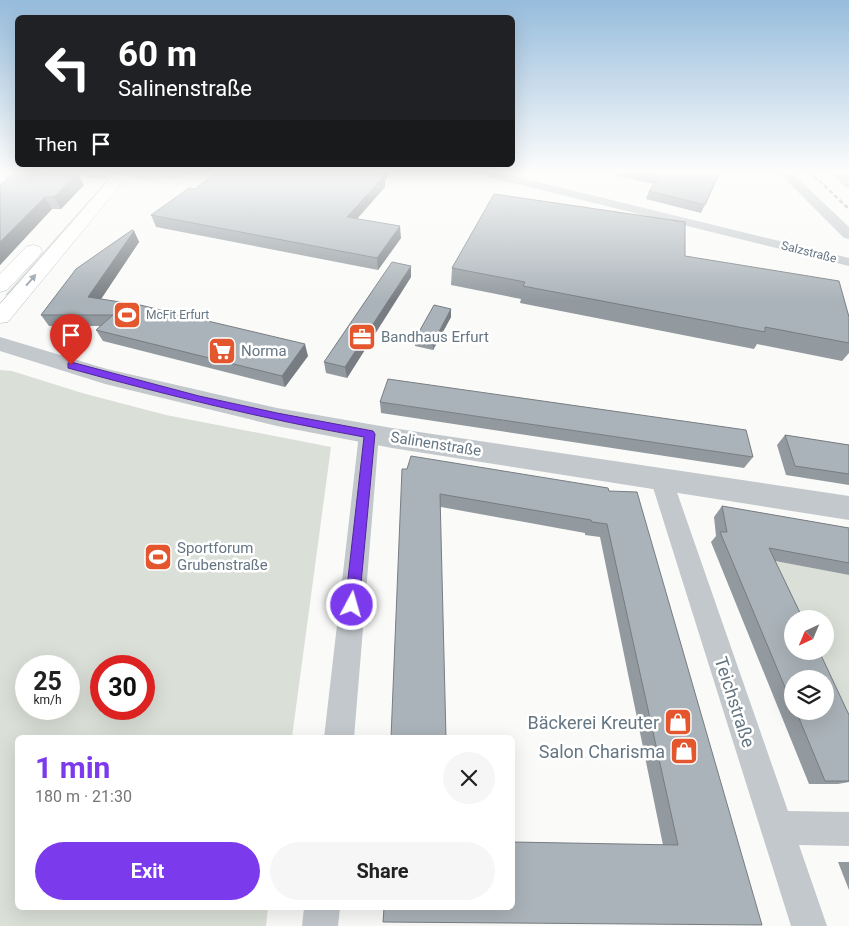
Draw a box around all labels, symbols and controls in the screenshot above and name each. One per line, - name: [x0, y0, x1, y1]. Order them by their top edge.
- text: 60 m: [118, 34, 197, 75]
- icon: left: [35, 35, 100, 100]
- text: Salinenstraße: [118, 76, 252, 101]
- icon: arrive: [87, 130, 115, 158]
- text: Then: [35, 133, 77, 156]
- street label: Salzstraße: [780, 238, 838, 266]
- one-way arrow: [26, 273, 37, 286]
- sports icon: McFit Erfurt: [112, 300, 142, 330]
- place label: McFit Erfurt: [146, 308, 209, 322]
- pin: [50, 314, 92, 365]
- icon: arrive: [57, 321, 85, 349]
- office icon: Bandhaus Erfurt: [347, 322, 377, 352]
- place label: Bandhaus Erfurt: [381, 328, 489, 346]
- supermarket icon: Norma: [207, 336, 237, 366]
- place label: Norma: [241, 342, 287, 360]
- street label: Salinenstraße: [389, 428, 483, 460]
- place label: Sportforum Grubenstraße: [177, 539, 268, 574]
- sports icon: Sportforum Grubenstraße: [143, 542, 173, 572]
- position arrow: [325, 578, 377, 630]
- north arrow: [784, 610, 834, 660]
- map controls: [784, 610, 834, 720]
- street label: Teichstraße: [710, 654, 760, 750]
- speed limit sign: 30: [90, 655, 155, 720]
- text: 25: [33, 667, 62, 696]
- button: layers: [784, 670, 834, 720]
- text: km/h: [33, 693, 62, 707]
- shop icon: Bäckerei Kreuter: [663, 707, 693, 737]
- place label: Bäckerei Kreuter: [528, 712, 659, 733]
- shop icon: Salon Charisma: [669, 736, 699, 766]
- place label: Salon Charisma: [539, 741, 665, 762]
- text: 1 min: [35, 750, 110, 785]
- button: close: [443, 752, 495, 804]
- text: 180 m · 21:30: [35, 787, 132, 806]
- button: Exit: [35, 842, 260, 900]
- button: Share: [270, 842, 495, 900]

